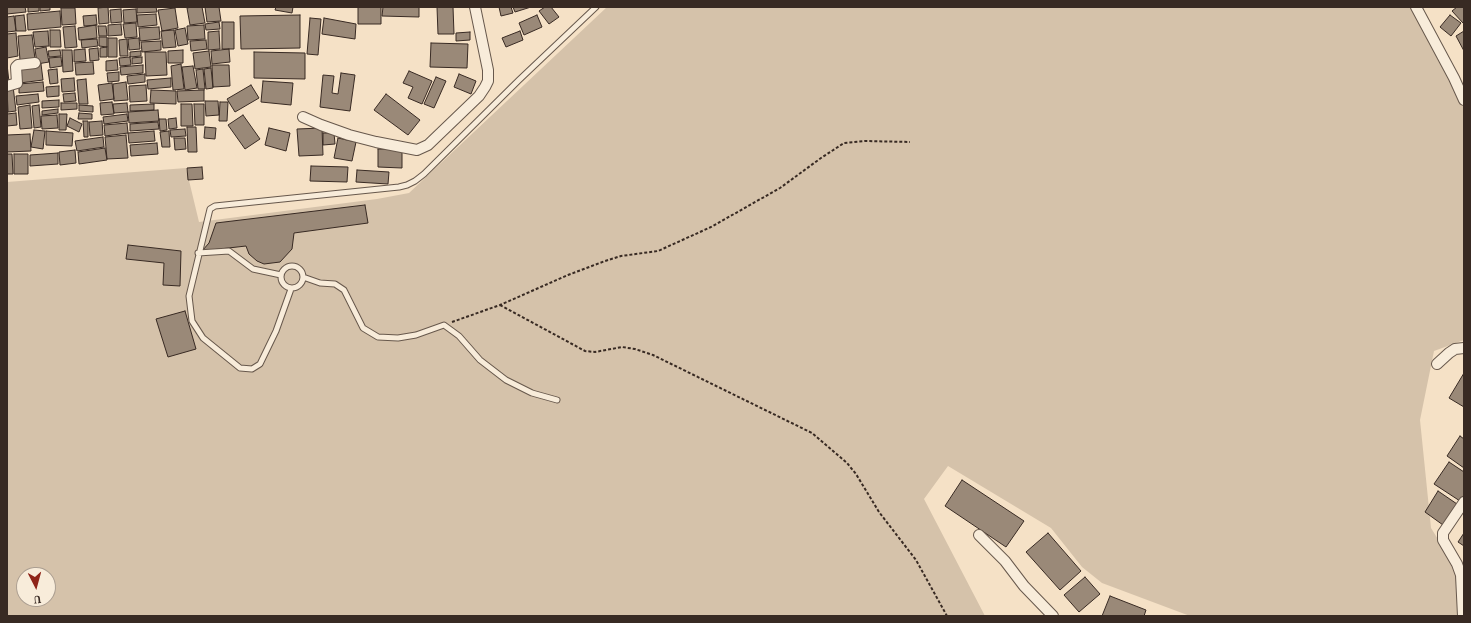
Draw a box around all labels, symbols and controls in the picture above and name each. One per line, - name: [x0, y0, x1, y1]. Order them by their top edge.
- north arrow: [16, 567, 56, 607]
- text: U: [33, 591, 42, 606]

